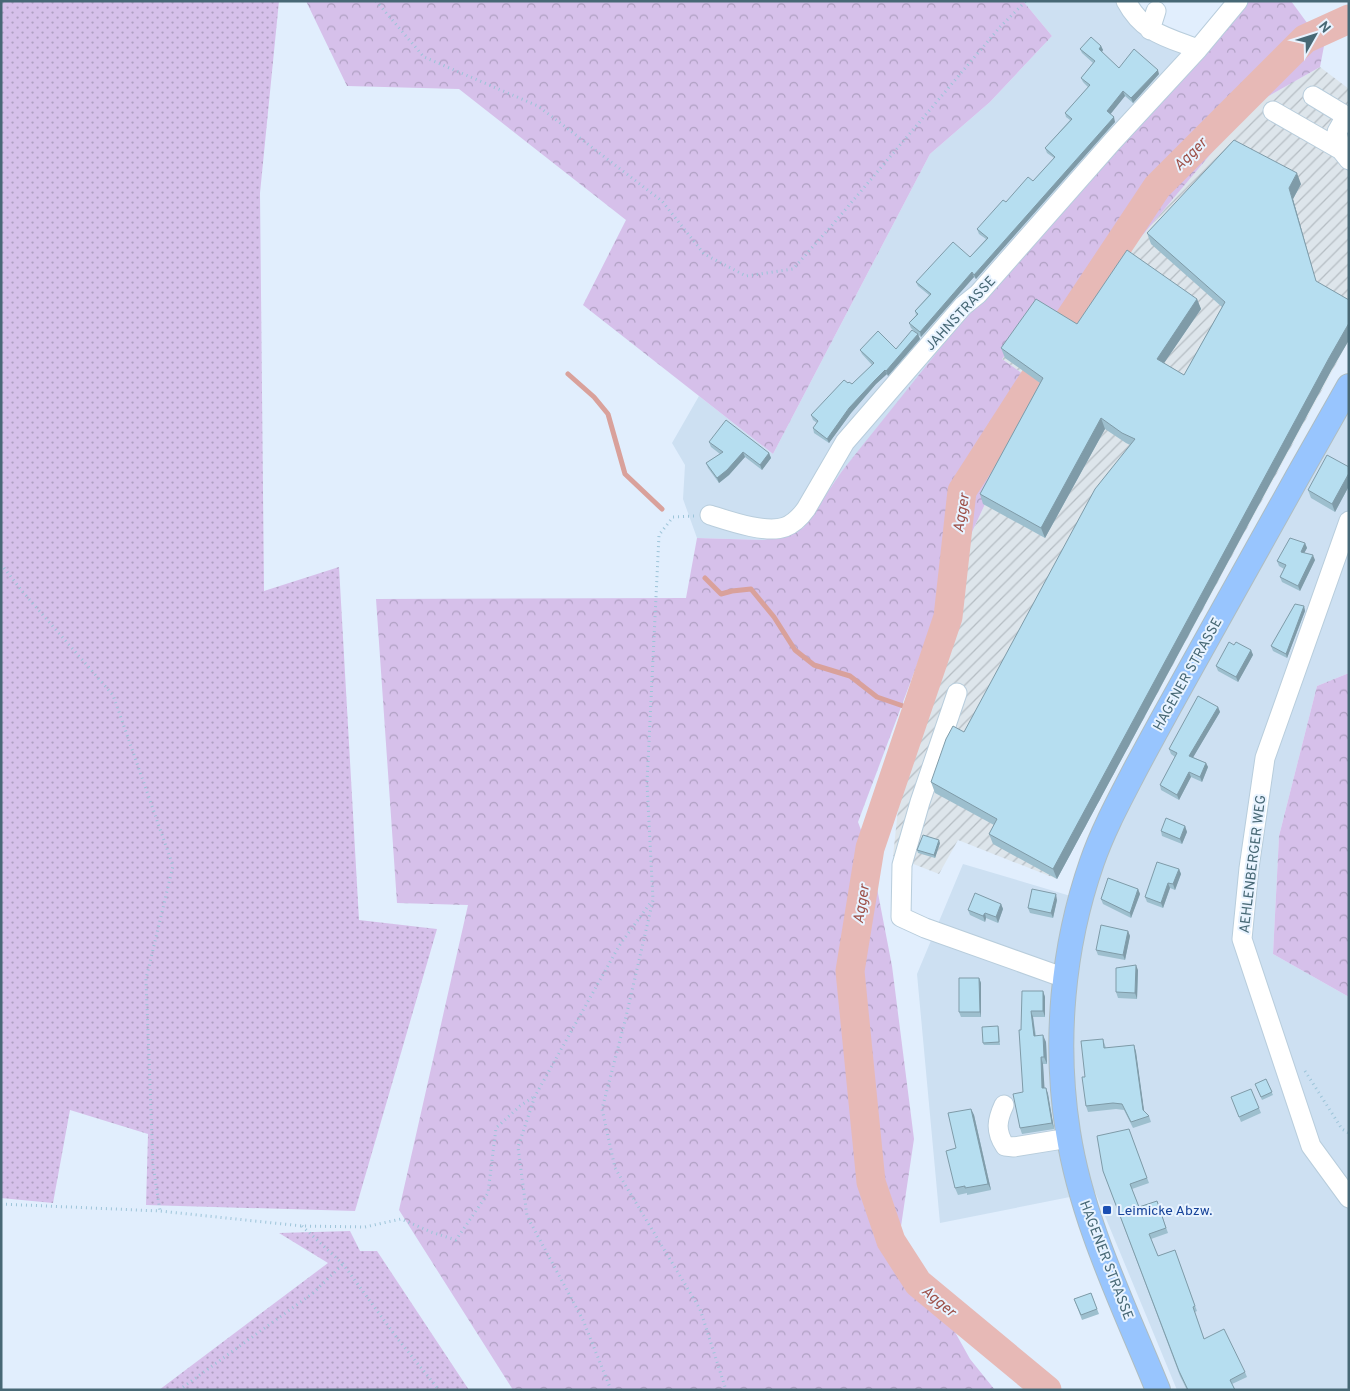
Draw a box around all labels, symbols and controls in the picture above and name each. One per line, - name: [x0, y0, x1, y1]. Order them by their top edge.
- north arrow: [1290, 10, 1340, 60]
- text: N: [1314, 19, 1334, 37]
- water label: Agger: [1170, 133, 1213, 176]
- street label: JAHNSTRASSE: [922, 273, 1000, 355]
- water label: Agger: [950, 491, 975, 534]
- street label: HAGENER STRASSE: [1150, 615, 1226, 734]
- street label: AEHLENBERGER WEG: [1237, 794, 1270, 934]
- water label: Agger: [850, 882, 875, 925]
- street label: HAGENER STRASSE: [1075, 1198, 1136, 1323]
- place label: Leimicke Abzw.: [1117, 1203, 1213, 1220]
- marker: Leimicke Abzw.: [1101, 1204, 1113, 1216]
- water label: Agger: [917, 1282, 960, 1323]

